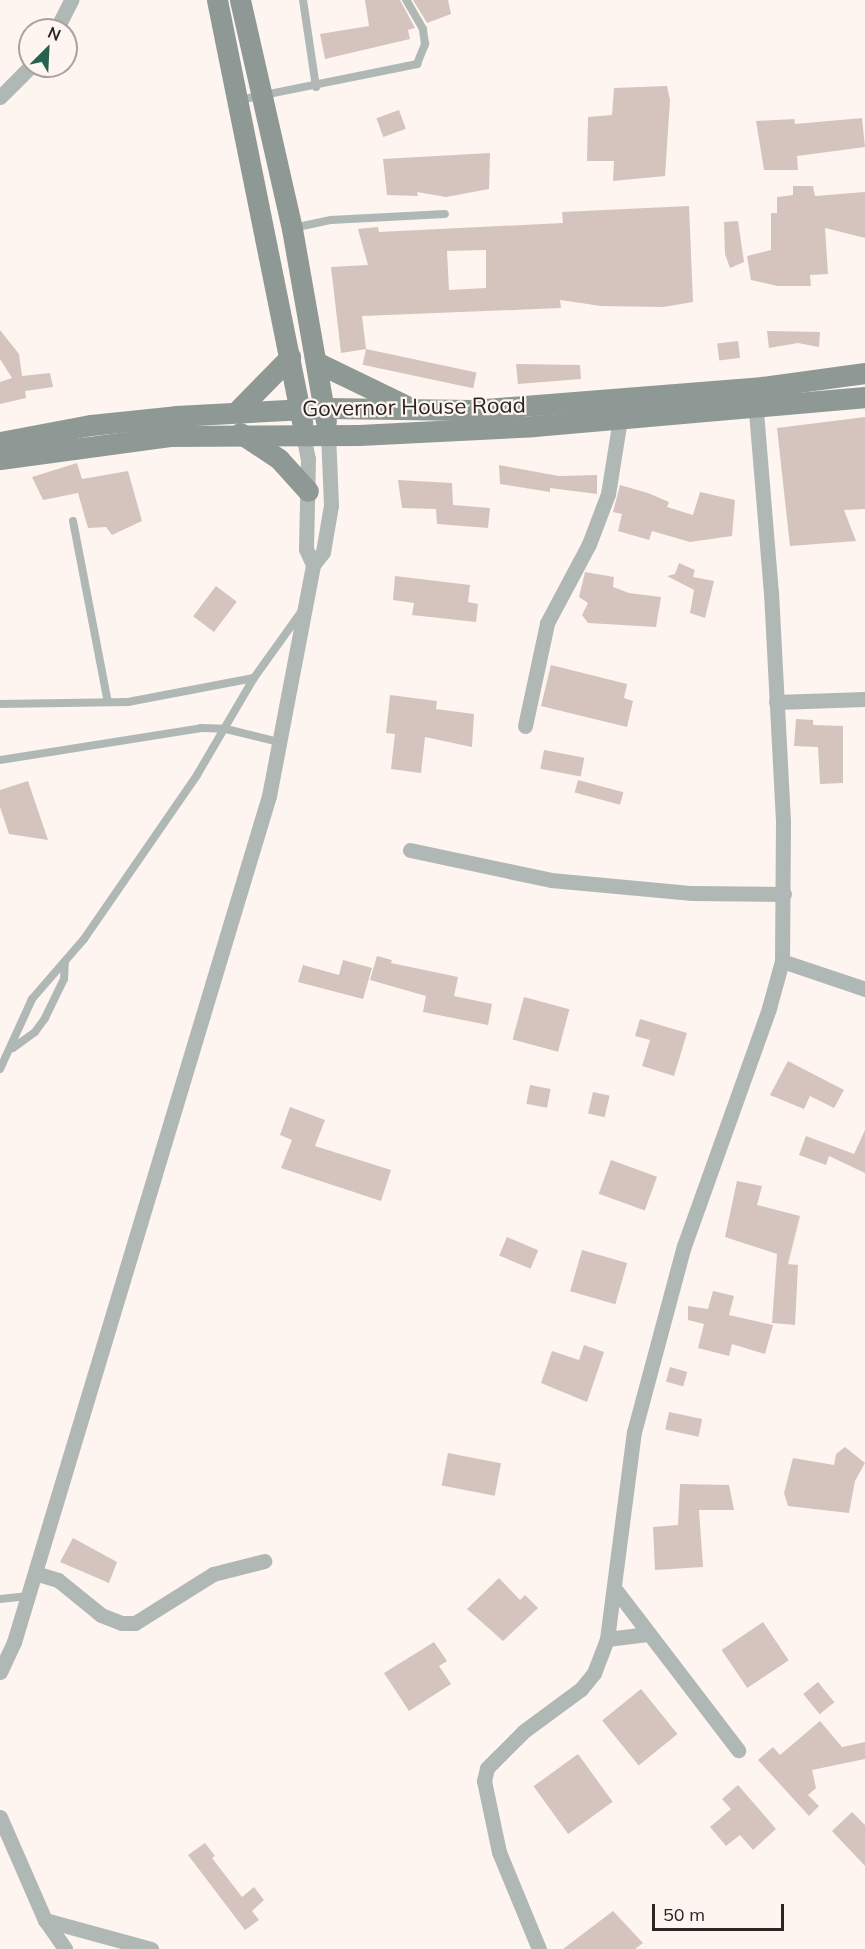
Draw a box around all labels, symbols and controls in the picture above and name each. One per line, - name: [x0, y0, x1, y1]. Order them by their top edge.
- north arrow: [18, 18, 78, 78]
- text: N: [45, 22, 64, 45]
- street label: Governor House Road: [302, 392, 526, 422]
- scale bar: [655, 1892, 787, 1930]
- text: 50 m: [663, 1903, 705, 1926]

